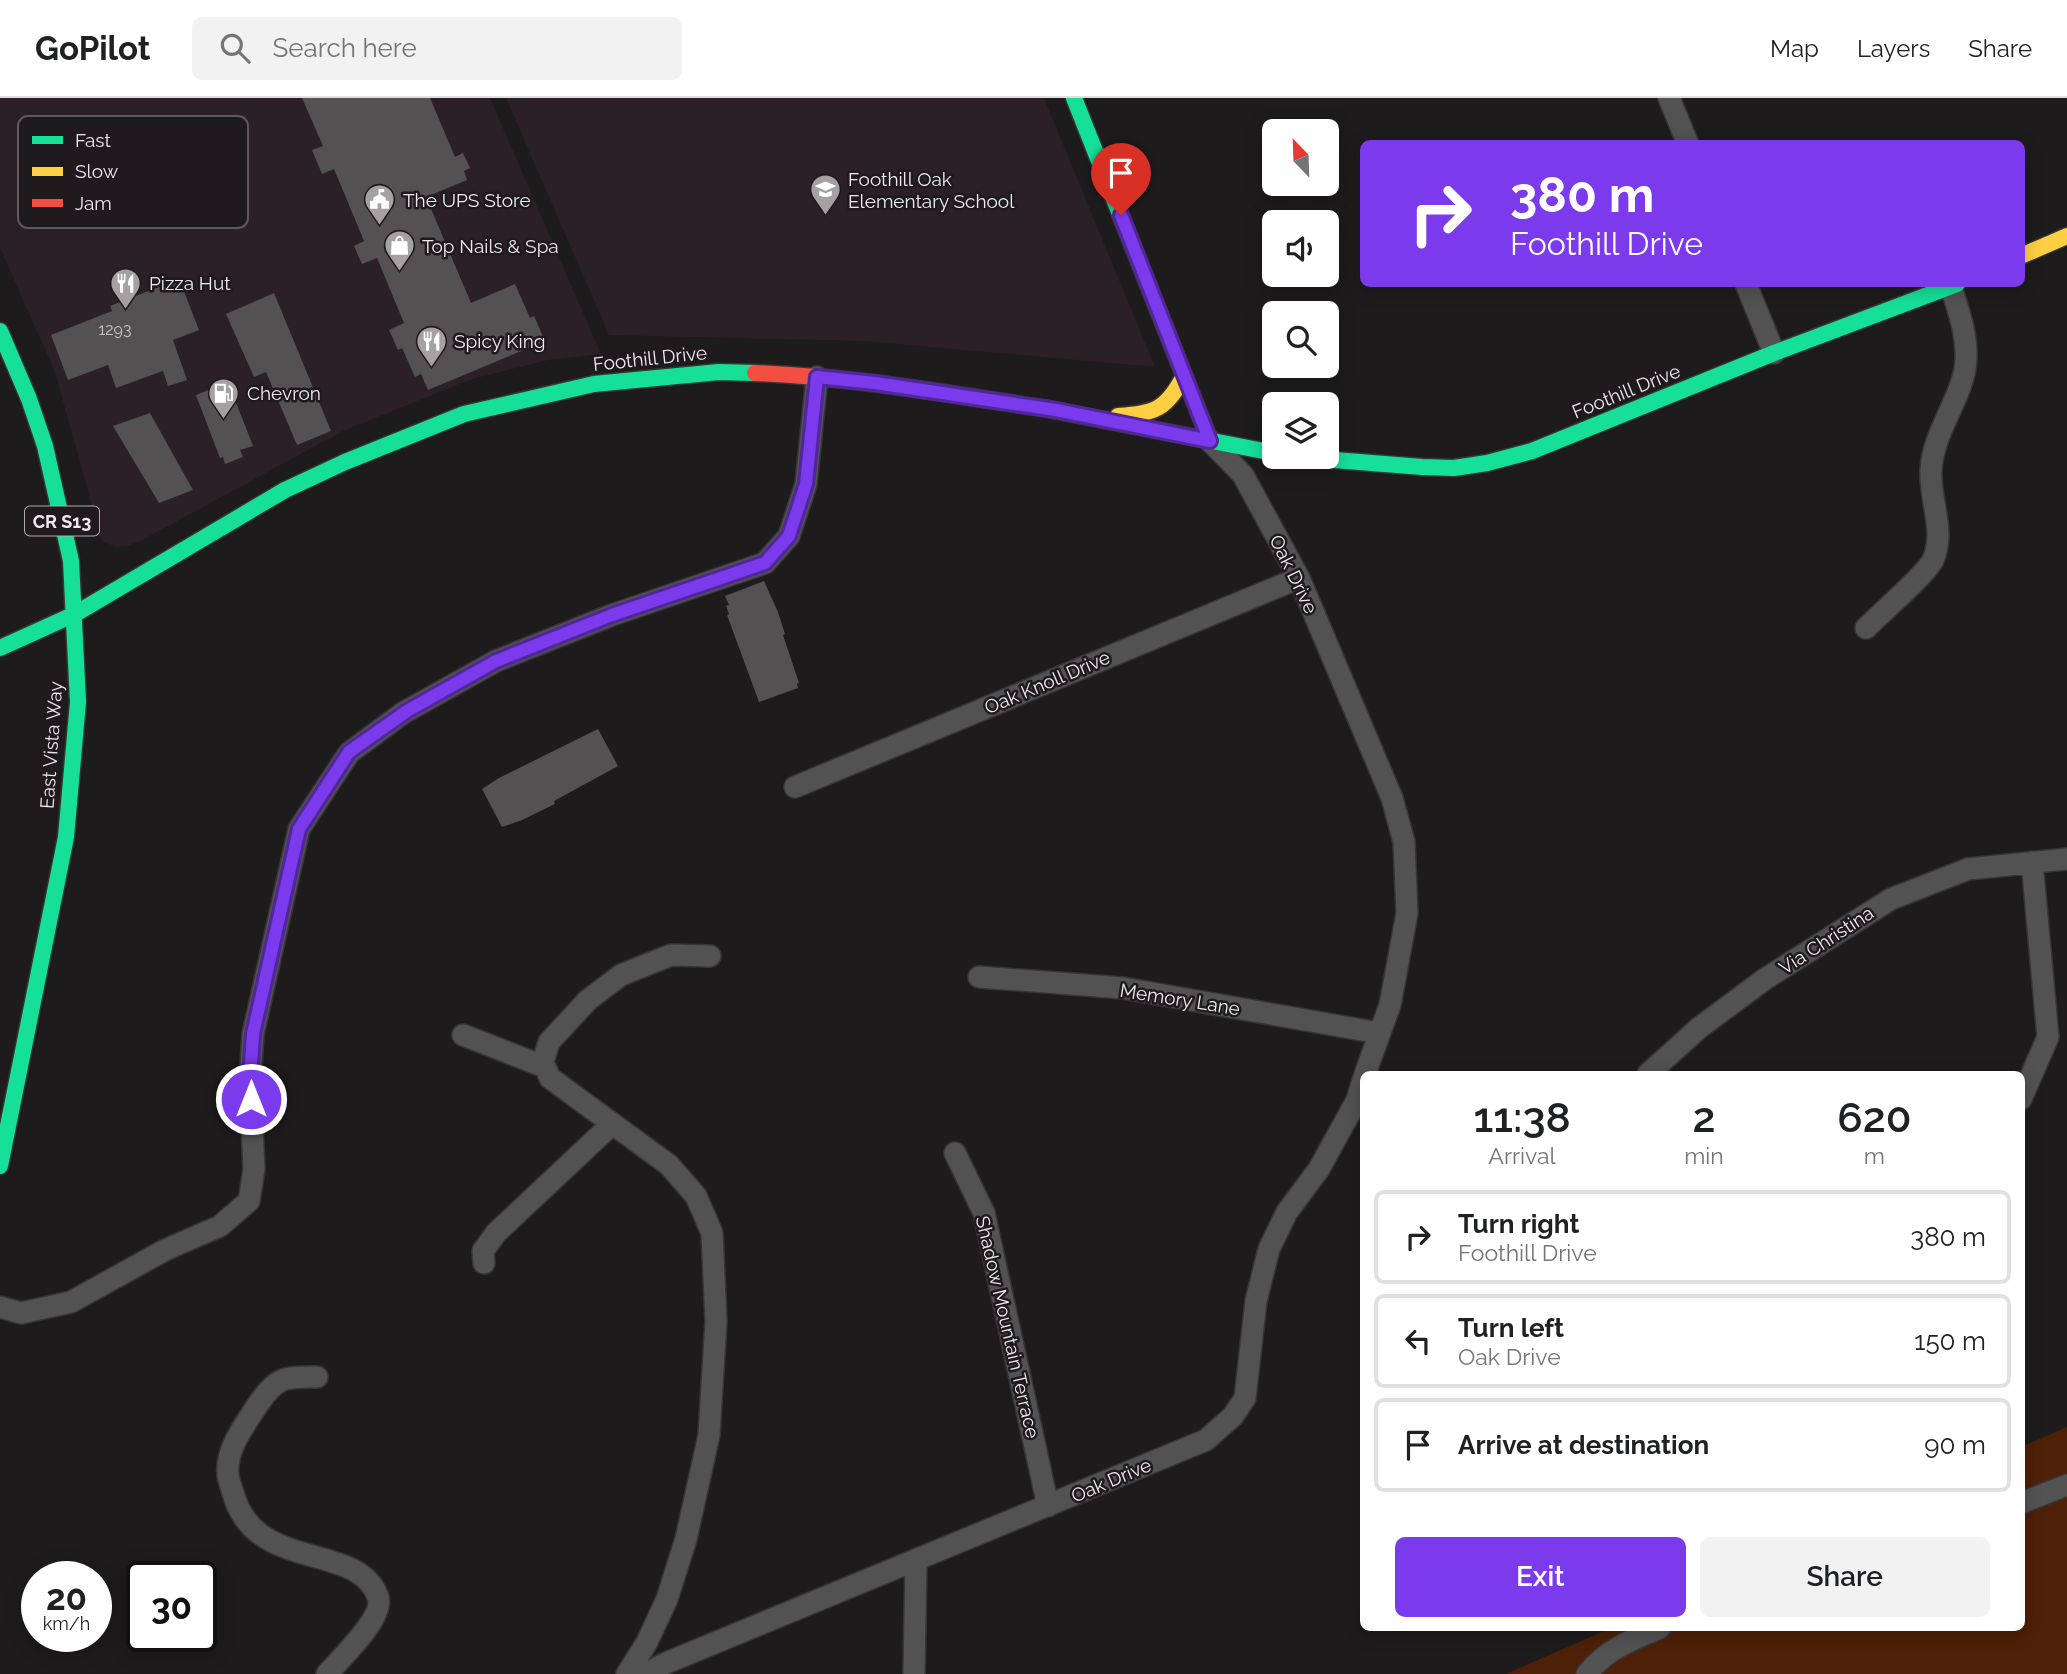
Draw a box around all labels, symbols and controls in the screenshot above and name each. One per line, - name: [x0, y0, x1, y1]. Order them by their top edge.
- search box: [192, 17, 682, 80]
- text: GoPilot: [35, 29, 150, 68]
- icon: search: [216, 29, 254, 67]
- text: Search here: [272, 33, 417, 63]
- text: Map: [1770, 34, 1819, 63]
- text: Layers: [1857, 34, 1930, 63]
- text: Share: [1968, 34, 2032, 63]
- legend: [18, 116, 248, 228]
- north arrow: [1262, 119, 1339, 196]
- map controls: [1262, 119, 1339, 469]
- text: Fast: [75, 129, 111, 151]
- pin: [1091, 143, 1151, 215]
- icon: arrive: [1102, 154, 1140, 192]
- text: Slow: [75, 160, 119, 182]
- text: 380 m: [1510, 166, 1654, 223]
- place label: Foothill Oak Elementary School: [848, 168, 1015, 212]
- icon: right: [1395, 168, 1486, 259]
- school or university icon: Foothill Oak Elementary School: [808, 173, 842, 217]
- public building icon: The UPS Store: [363, 183, 397, 227]
- place label: The UPS Store: [403, 189, 531, 211]
- text: Jam: [75, 192, 112, 214]
- button: sound: [1262, 210, 1339, 287]
- text: Foothill Drive: [1510, 225, 1703, 262]
- shop icon: Top Nails & Spa: [382, 229, 416, 273]
- place label: Top Nails & Spa: [422, 235, 559, 257]
- restaurant icon: Pizza Hut: [109, 266, 143, 310]
- place label: Pizza Hut: [149, 272, 231, 294]
- button: search: [1262, 301, 1339, 378]
- house number: 1293: [98, 320, 132, 339]
- restaurant icon: Spicy King: [414, 324, 448, 368]
- place label: Spicy King: [454, 330, 545, 352]
- street label: Foothill Drive: [592, 341, 708, 375]
- street label: Foothill Drive: [1569, 359, 1683, 423]
- fuel station icon: Chevron: [207, 376, 241, 420]
- place label: Chevron: [247, 382, 321, 404]
- button: layers: [1262, 392, 1339, 469]
- road number: CR S13: [25, 506, 99, 536]
- street label: Oak Drive: [1266, 531, 1322, 617]
- street label: Oak Knoll Drive: [981, 646, 1113, 718]
- street label: East Vista Way: [36, 680, 66, 810]
- street label: Via Christina: [1775, 901, 1877, 979]
- street label: Memory Lane: [1118, 979, 1242, 1019]
- position arrow: [214, 1062, 288, 1136]
- text: 11:38: [1473, 1093, 1571, 1142]
- text: 2: [1692, 1093, 1715, 1142]
- text: 620: [1837, 1093, 1912, 1142]
- text: Arrival: [1488, 1142, 1556, 1169]
- text: min: [1684, 1142, 1724, 1169]
- text: m: [1864, 1142, 1885, 1169]
- text: Turn right: [1458, 1209, 1579, 1239]
- street label: Shadow Mountain Terrace: [972, 1214, 1044, 1440]
- icon: right: [1399, 1218, 1437, 1256]
- text: 380 m: [1910, 1222, 1986, 1252]
- text: Foothill Drive: [1458, 1239, 1597, 1266]
- text: Turn left: [1458, 1313, 1564, 1343]
- icon: left: [1399, 1322, 1437, 1360]
- text: 150 m: [1914, 1326, 1986, 1356]
- text: Oak Drive: [1458, 1343, 1561, 1370]
- icon: arrive: [1399, 1426, 1437, 1464]
- text: Arrive at destination: [1458, 1430, 1709, 1460]
- text: 90 m: [1924, 1430, 1986, 1460]
- street label: Oak Drive: [1068, 1453, 1154, 1507]
- button: Exit: [1395, 1537, 1686, 1617]
- button: Share: [1700, 1537, 1990, 1617]
- speed limit sign: 30: [126, 1561, 217, 1652]
- text: 20: [46, 1577, 87, 1618]
- text: km/h: [43, 1613, 90, 1634]

